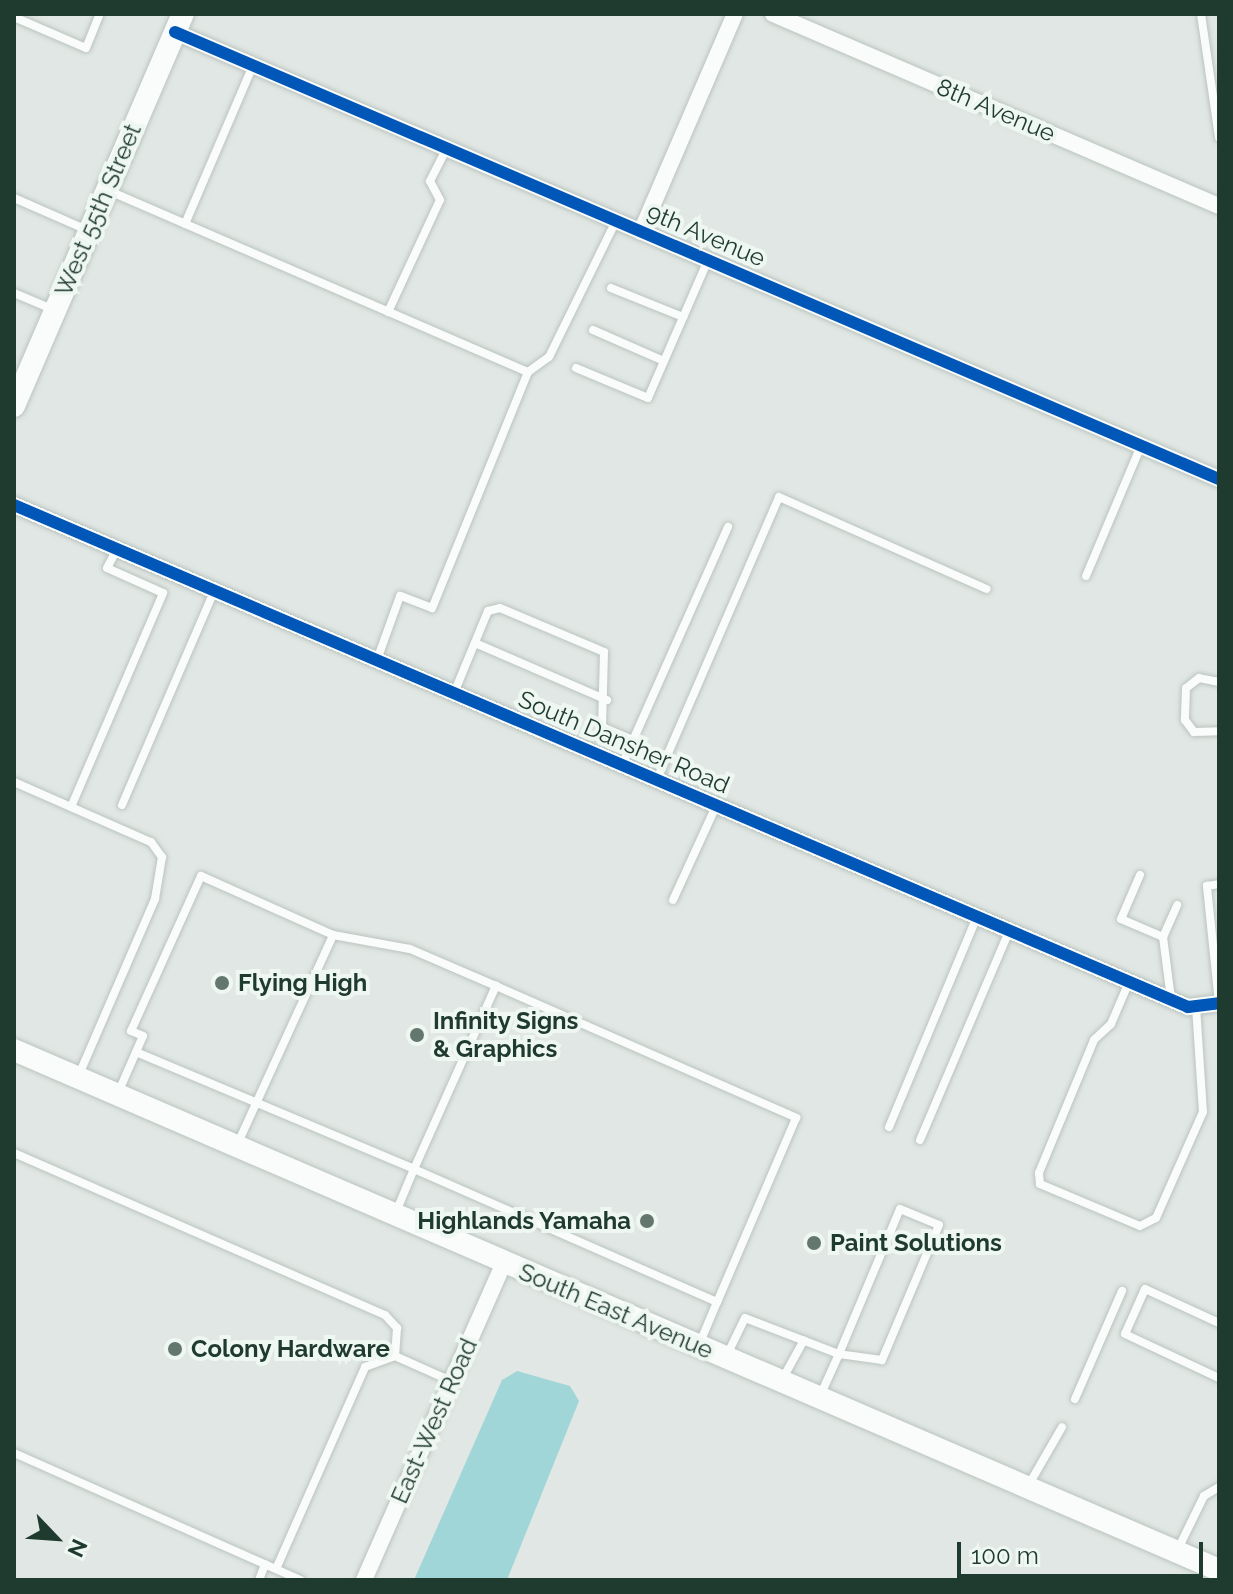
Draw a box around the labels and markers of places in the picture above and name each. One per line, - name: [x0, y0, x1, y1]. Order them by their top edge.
- place label: Flying High: [238, 969, 367, 997]
- marker: Flying High: [213, 974, 231, 992]
- place label: Infinity Signs & Graphics: [433, 1007, 579, 1063]
- marker: Infinity Signs & Graphics: [408, 1026, 426, 1044]
- place label: Highlands Yamaha: [416, 1207, 631, 1235]
- marker: Highlands Yamaha: [638, 1212, 656, 1230]
- place label: Paint Solutions: [830, 1229, 1002, 1257]
- marker: Paint Solutions: [805, 1234, 823, 1252]
- place label: Colony Hardware: [191, 1335, 391, 1363]
- marker: Colony Hardware: [166, 1340, 184, 1358]

